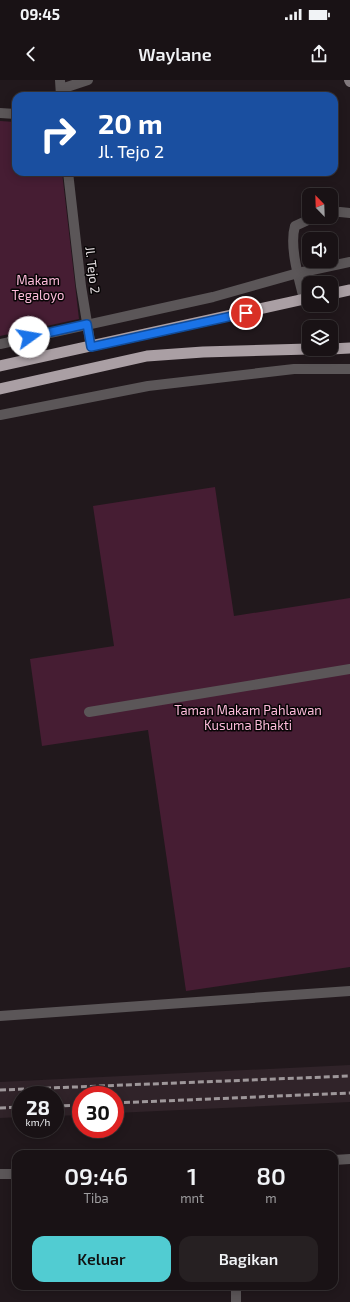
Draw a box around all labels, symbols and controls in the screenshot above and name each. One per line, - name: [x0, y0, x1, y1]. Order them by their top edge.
- text: 09:45: [20, 5, 60, 23]
- icon: back: [20, 43, 42, 65]
- text: Waylane: [138, 43, 212, 65]
- icon: share: [308, 43, 330, 65]
- text: 20 m: [98, 106, 163, 140]
- icon: right: [32, 108, 84, 160]
- text: Jl. Tejo 2: [98, 140, 164, 162]
- north arrow: [302, 188, 338, 224]
- map controls: [302, 188, 338, 356]
- button: sound: [302, 232, 338, 268]
- street label: Jl. Tejo 2: [82, 245, 104, 295]
- park label: Makam Tegaloyo: [12, 272, 64, 303]
- button: search: [302, 276, 338, 312]
- pin: [229, 296, 263, 330]
- icon: arrive: [235, 302, 257, 324]
- position arrow: [8, 316, 50, 358]
- button: layers: [302, 320, 338, 356]
- park label: Taman Makam Pahlawan Kusuma Bhakti: [174, 702, 322, 733]
- speed limit sign: 30: [72, 1086, 124, 1138]
- text: 28: [26, 1095, 50, 1119]
- text: km/h: [26, 1116, 50, 1128]
- text: 09:46: [64, 1161, 128, 1190]
- text: 1: [187, 1161, 197, 1190]
- text: 80: [256, 1161, 286, 1190]
- text: Tiba: [83, 1190, 109, 1206]
- text: mnt: [180, 1190, 204, 1206]
- text: m: [265, 1190, 277, 1206]
- button: Keluar: [32, 1236, 171, 1282]
- button: Bagikan: [179, 1236, 318, 1282]

